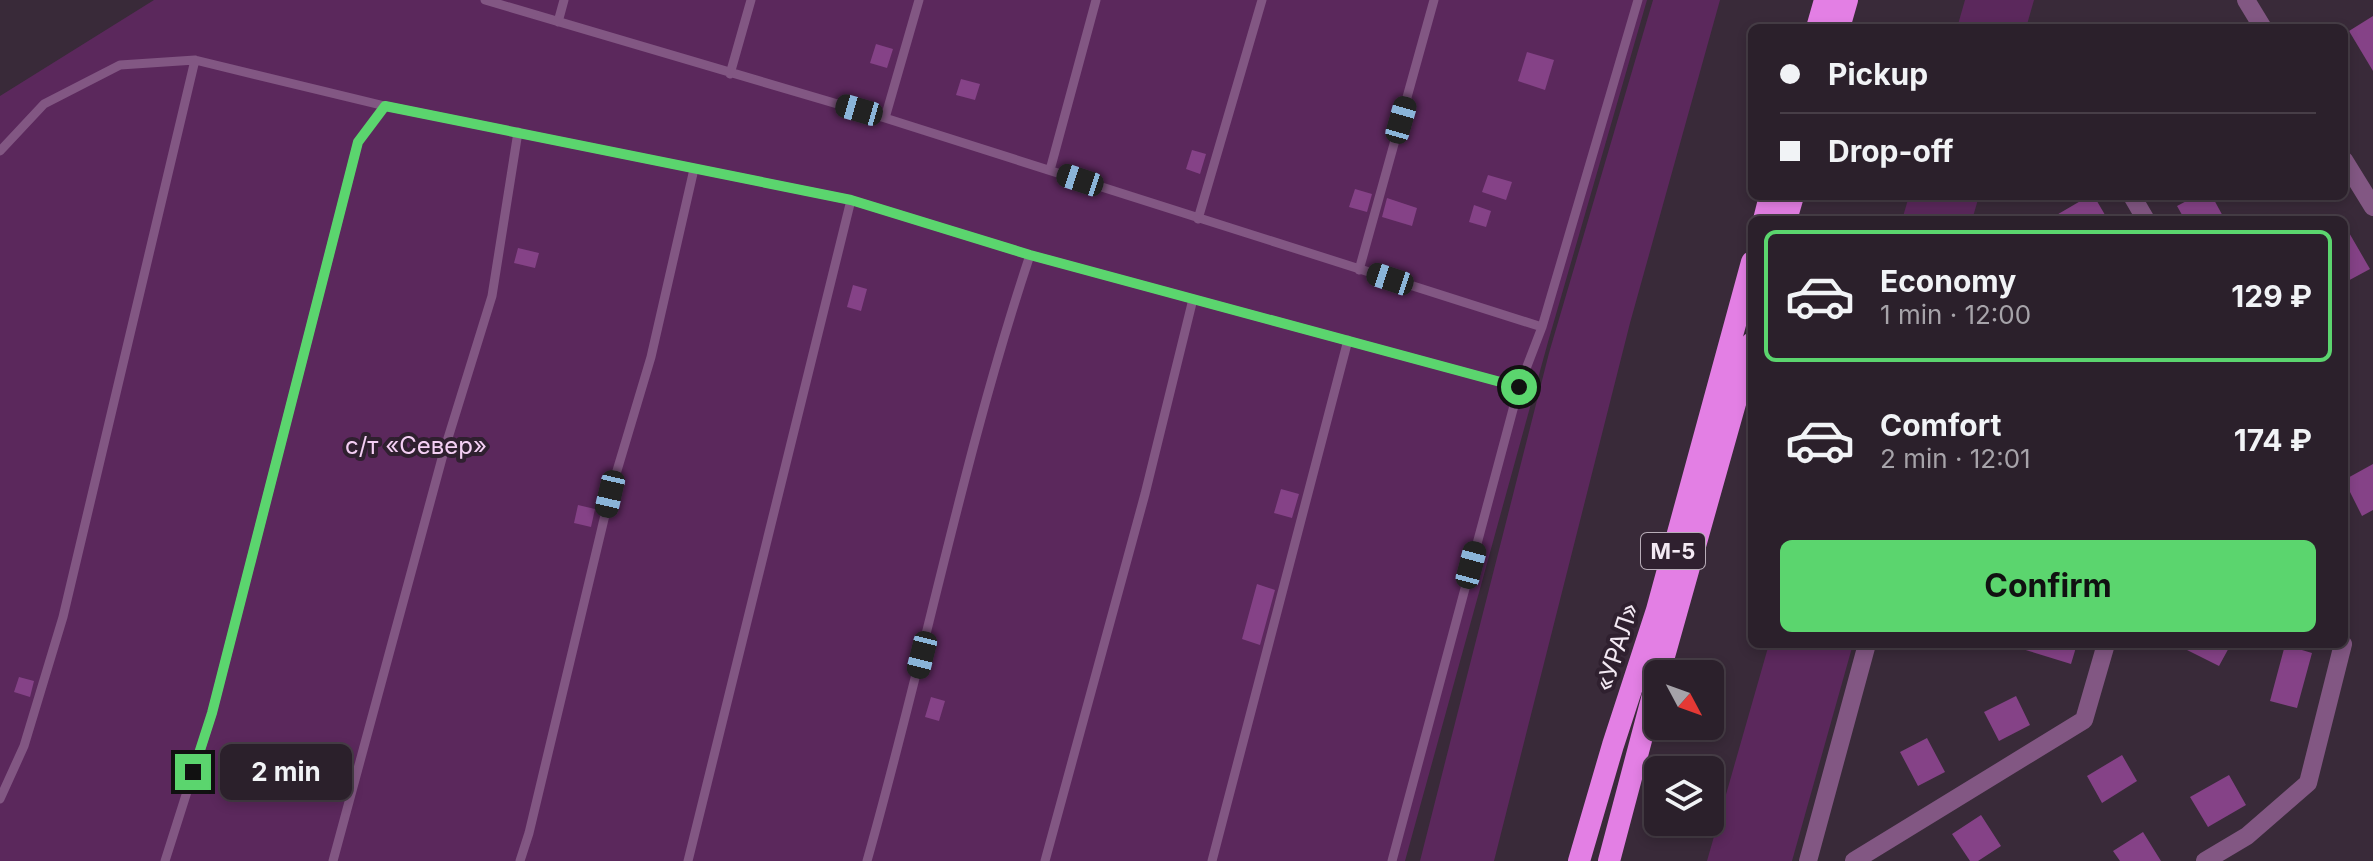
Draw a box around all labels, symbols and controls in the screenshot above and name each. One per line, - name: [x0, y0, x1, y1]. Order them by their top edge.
- text: Pickup: [1828, 56, 1928, 92]
- car: [833, 92, 885, 128]
- car: [1383, 94, 1419, 146]
- text: Drop-off: [1828, 133, 1954, 169]
- car: [1053, 161, 1107, 199]
- car: [1363, 260, 1417, 298]
- icon: car: [1784, 260, 1856, 332]
- text: Economy: [1880, 263, 2016, 299]
- text: 129 ₽: [2231, 278, 2312, 314]
- text: 1 min · 12:00: [1880, 299, 2031, 330]
- route start: [1501, 369, 1537, 405]
- icon: car: [1784, 404, 1856, 476]
- text: Comfort: [1880, 407, 2001, 443]
- text: 174 ₽: [2234, 422, 2312, 458]
- park label: с/т «Север»: [345, 431, 487, 460]
- text: 2 min · 12:01: [1880, 443, 2031, 474]
- car: [593, 468, 627, 520]
- road number: М-5: [1641, 533, 1705, 569]
- car: [1453, 539, 1489, 591]
- button: Confirm: [1780, 540, 2316, 632]
- street label: «УРАЛ»: [1589, 599, 1645, 695]
- car: [905, 629, 939, 681]
- north arrow: [1644, 660, 1724, 740]
- map controls: [1644, 660, 1724, 836]
- callout: 2 min: [221, 744, 353, 800]
- route end: [175, 754, 211, 790]
- text: 2 min: [251, 756, 321, 787]
- button: layers: [1644, 756, 1724, 836]

